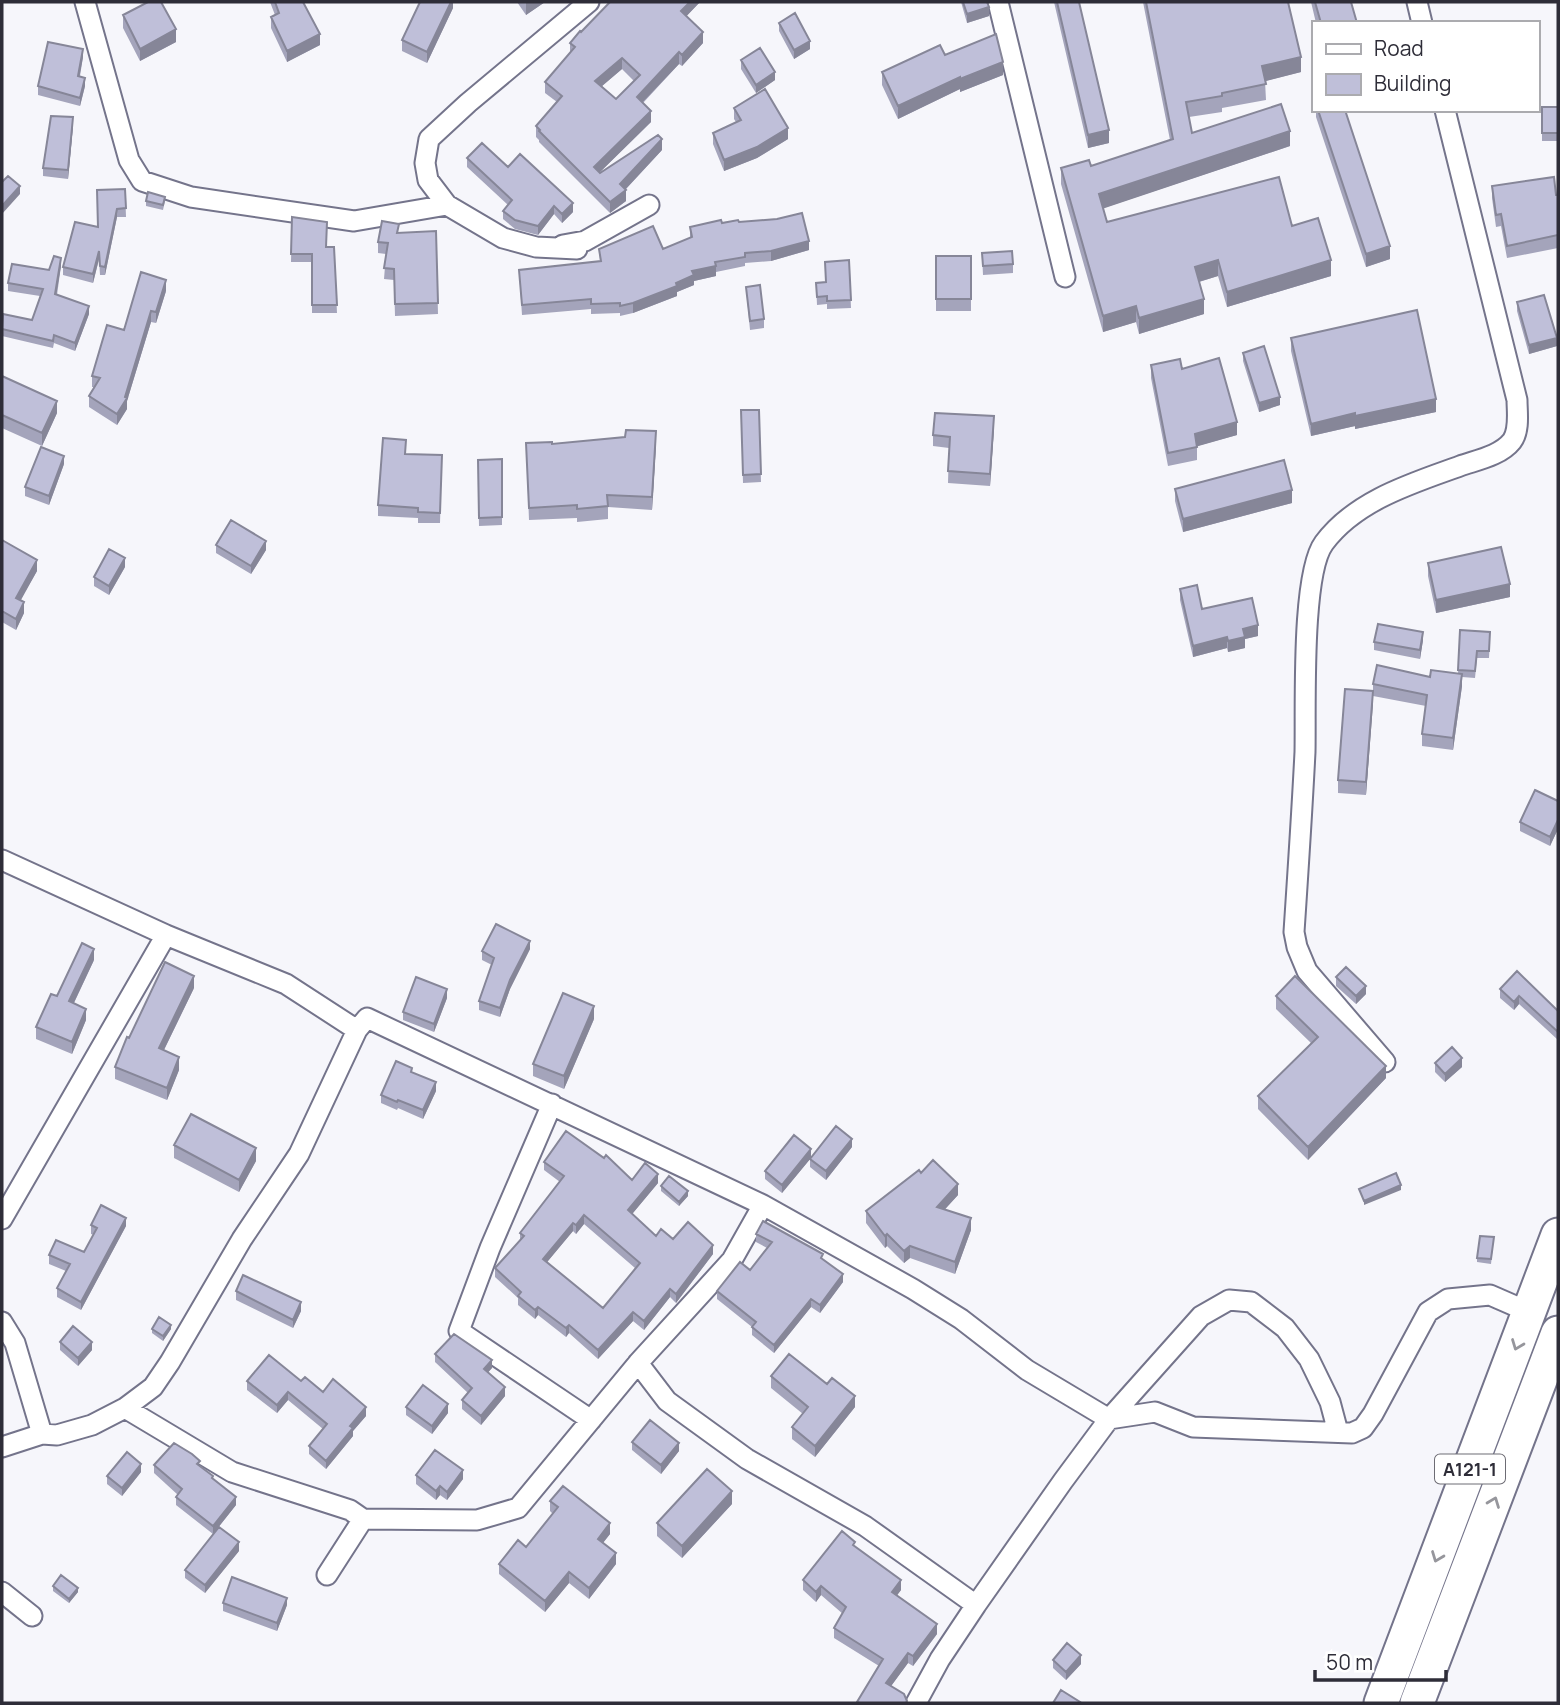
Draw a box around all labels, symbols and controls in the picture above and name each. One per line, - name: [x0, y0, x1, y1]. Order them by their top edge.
- legend: [1312, 21, 1539, 112]
- text: Road: [1374, 34, 1424, 62]
- text: Building: [1374, 69, 1451, 97]
- one-way arrow: [1511, 1338, 1525, 1350]
- road number: A121-1: [1435, 1454, 1505, 1484]
- one-way arrow: [1485, 1497, 1499, 1509]
- one-way arrow: [1431, 1551, 1445, 1563]
- scale bar: [1315, 1638, 1446, 1682]
- text: 50 m: [1326, 1648, 1373, 1676]

